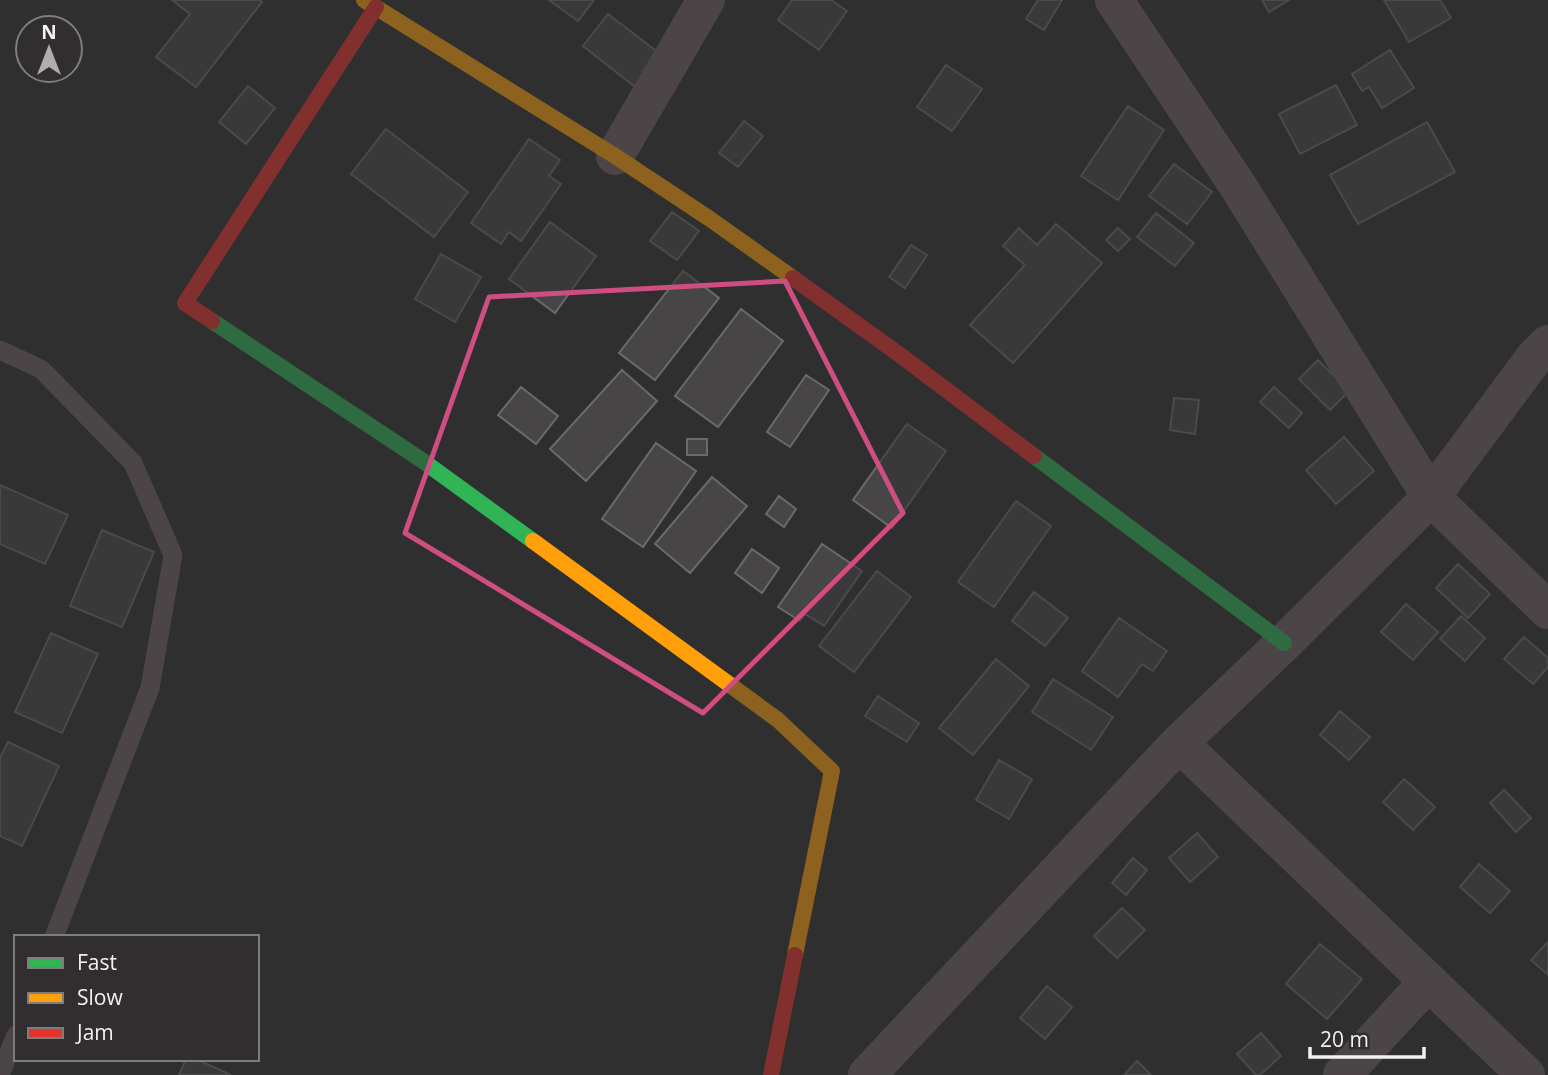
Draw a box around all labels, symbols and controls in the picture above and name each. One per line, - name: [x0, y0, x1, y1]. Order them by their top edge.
- north arrow: [14, 14, 84, 84]
- text: N: [41, 19, 57, 45]
- legend: [14, 935, 259, 1061]
- text: Fast: [77, 948, 117, 976]
- text: Slow: [77, 983, 123, 1011]
- scale bar: [1310, 1016, 1424, 1060]
- text: Jam: [75, 1018, 114, 1046]
- text: 20 m: [1320, 1025, 1369, 1053]

